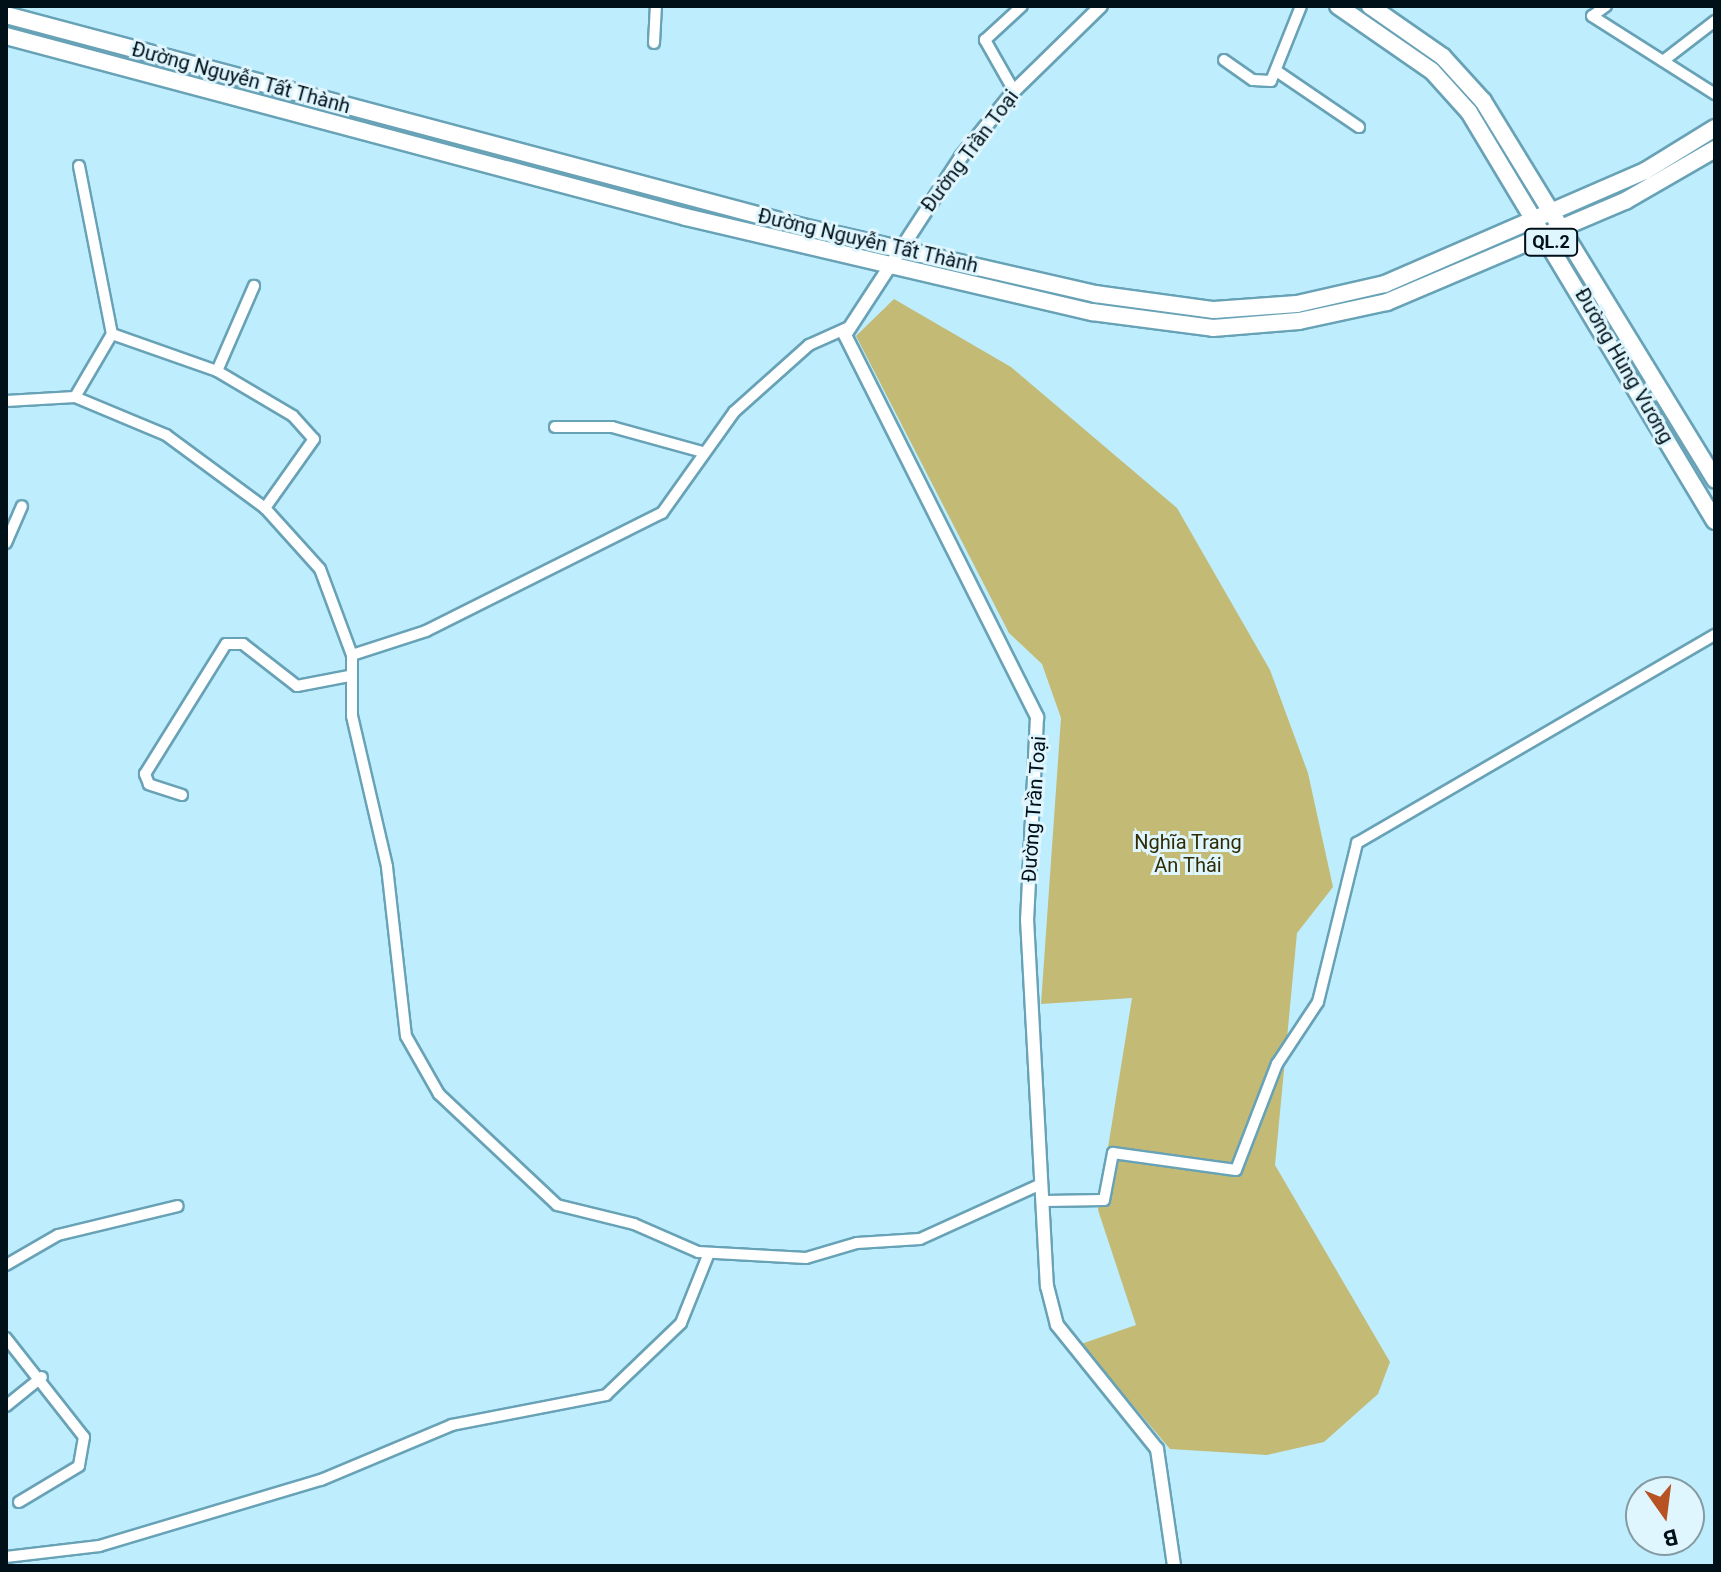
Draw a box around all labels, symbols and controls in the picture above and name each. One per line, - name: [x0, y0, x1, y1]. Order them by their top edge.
- street label: Đường Nguyễn Tất Thành: [129, 37, 353, 119]
- street label: Đường Trần Toại: [916, 85, 1024, 217]
- street label: Đường Nguyễn Tất Thành: [755, 204, 981, 278]
- road number: QL.2: [1523, 228, 1579, 256]
- street label: Đường Hùng Vương: [1570, 284, 1678, 448]
- street label: Đường Trần Toại: [1017, 735, 1051, 883]
- park label: Nghĩa Trang An Thái: [1134, 830, 1242, 877]
- north arrow: [1625, 1476, 1705, 1556]
- text: B: [1661, 1524, 1680, 1552]

